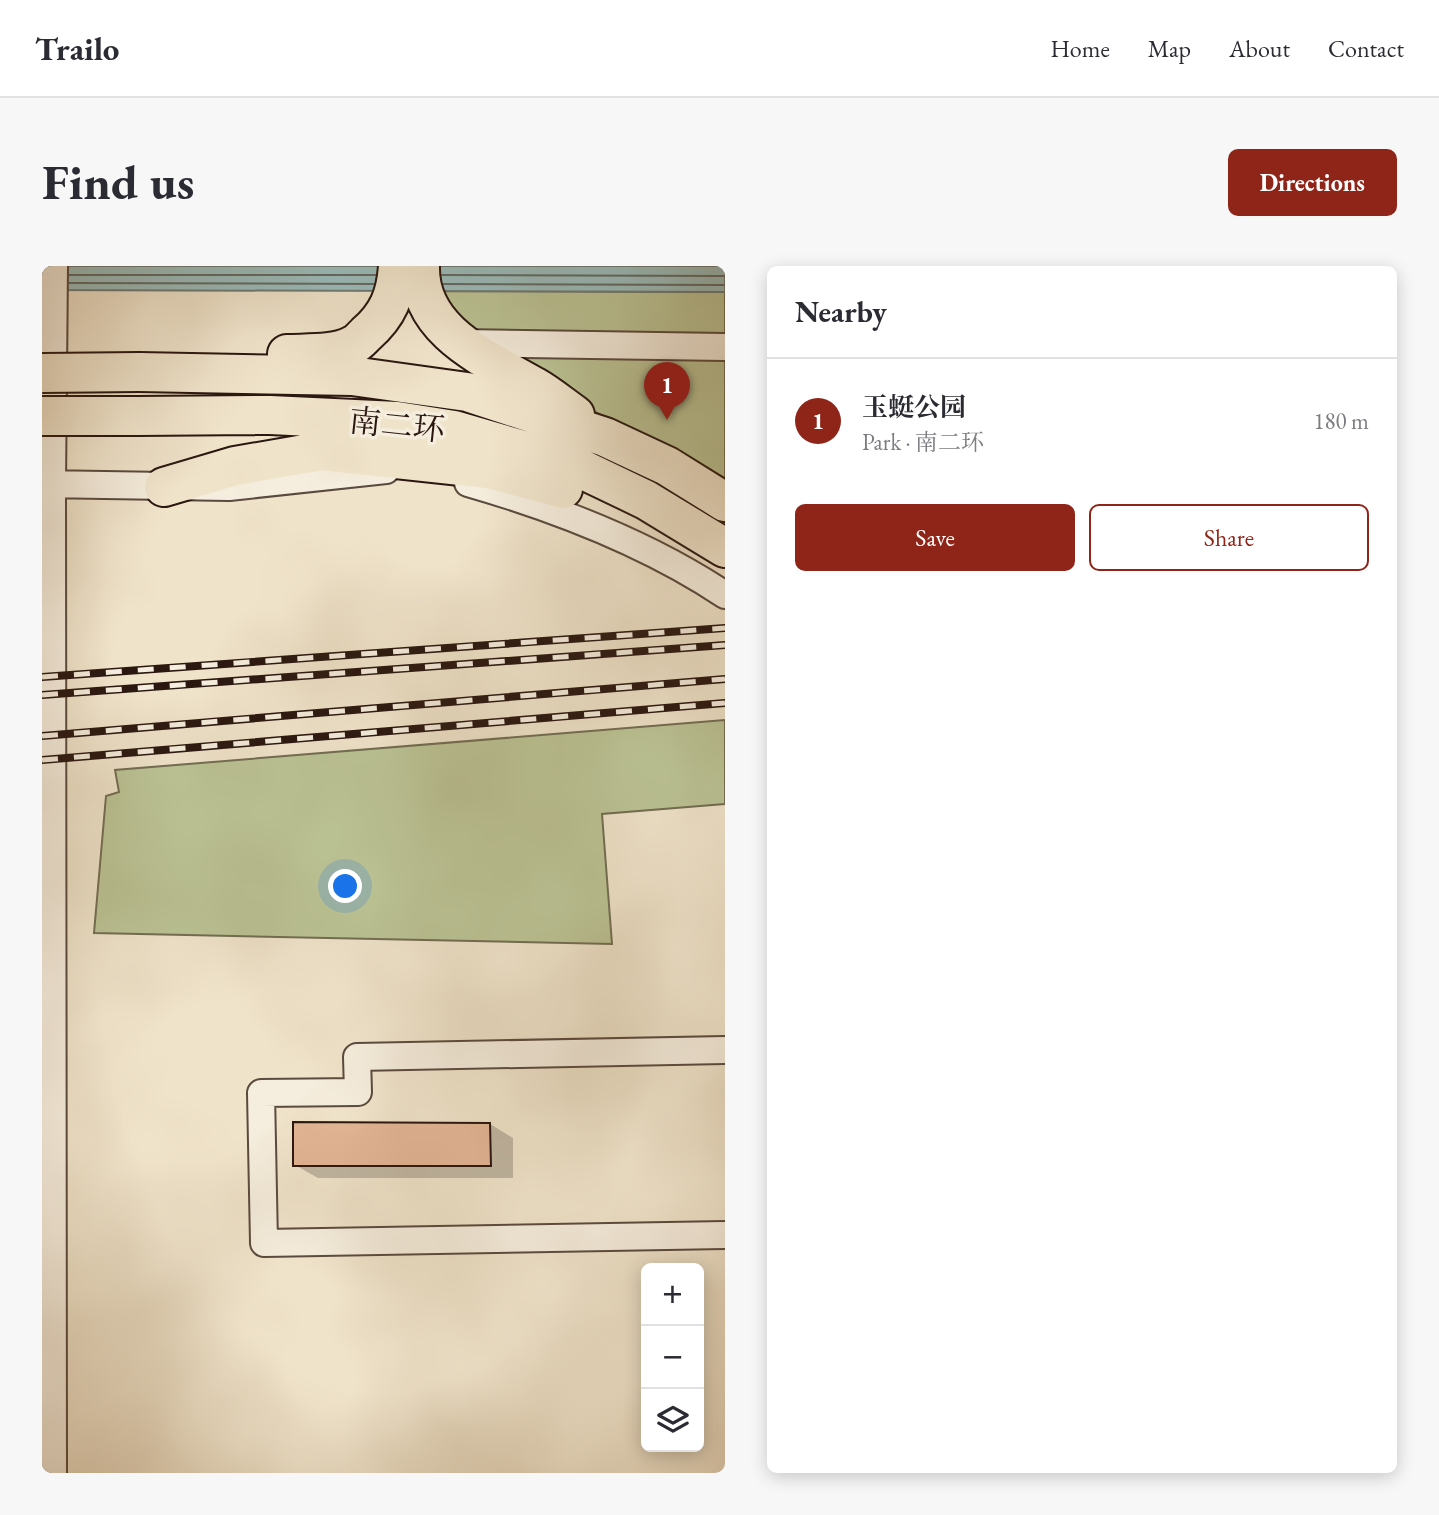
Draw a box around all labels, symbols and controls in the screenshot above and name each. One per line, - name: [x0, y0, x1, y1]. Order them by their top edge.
- text: Trailo: [35, 27, 119, 70]
- text: Home: [1050, 33, 1110, 64]
- text: Map: [1148, 33, 1191, 64]
- text: About: [1229, 33, 1290, 64]
- text: Contact: [1328, 33, 1404, 64]
- button: Directions: [1228, 149, 1397, 216]
- text: Find us: [42, 150, 194, 214]
- text: Nearby: [795, 292, 887, 331]
- pin: 1: [644, 362, 690, 420]
- text: 玉蜓公园: [862, 390, 966, 424]
- street label: 南二环: [347, 399, 447, 451]
- text: 1: [812, 406, 824, 436]
- text: 180 m: [1313, 406, 1369, 436]
- text: Park · 南二环: [862, 427, 984, 457]
- button: Save: [795, 504, 1075, 571]
- button: Share: [1089, 504, 1369, 571]
- your location: [328, 869, 362, 903]
- map controls: [641, 1263, 704, 1452]
- button: +: [641, 1263, 704, 1326]
- button: −: [641, 1326, 704, 1389]
- button: layers: [641, 1389, 704, 1452]

